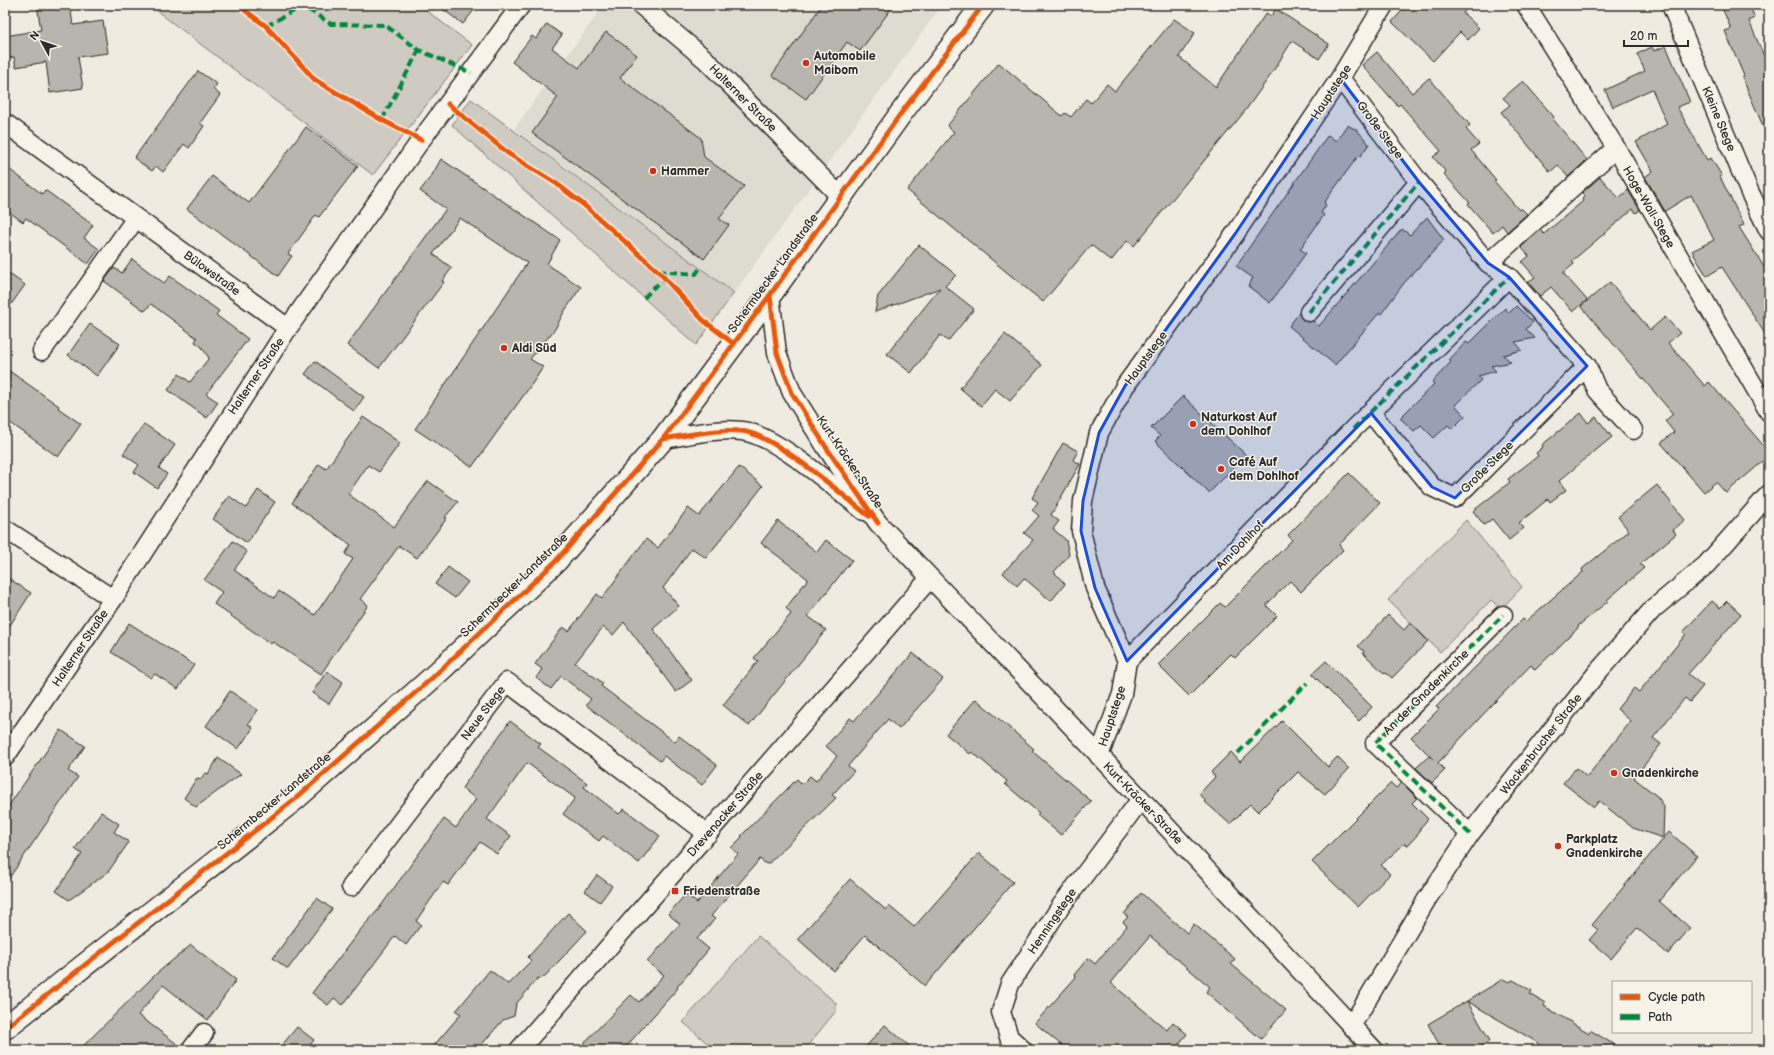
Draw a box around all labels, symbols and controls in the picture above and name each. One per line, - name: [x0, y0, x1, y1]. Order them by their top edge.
- north arrow: [22, 22, 62, 62]
- scale bar: [1624, 22, 1688, 48]
- text: N: [27, 29, 42, 43]
- text: 20 m: [1630, 29, 1657, 44]
- place label: Automobile Maibom: [813, 49, 876, 78]
- marker: Automobile Maibom: [801, 58, 811, 68]
- street label: Halterner Straße: [706, 61, 780, 135]
- street label: Hauptstege: [1308, 62, 1355, 123]
- street label: Kleine Stege: [1698, 85, 1739, 154]
- street label: Große Stege: [1353, 98, 1406, 162]
- place label: Hammer: [661, 164, 709, 179]
- street label: Hoge-Wall-Stege: [1619, 164, 1678, 251]
- marker: Hammer: [648, 166, 658, 176]
- street label: Schermbecker Landstraße: [725, 211, 822, 336]
- street label: Bülowstraße: [180, 248, 243, 299]
- street label: Hauptstege: [1122, 328, 1171, 388]
- street label: Halterner Straße: [225, 335, 288, 418]
- place label: Aldi Süd: [511, 341, 557, 356]
- marker: Aldi Süd: [499, 343, 509, 353]
- place label: Naturkost Auf dem Dohlhof: [1201, 410, 1277, 439]
- street label: Kurt-Kräcker-Straße: [813, 413, 886, 511]
- marker: Naturkost Auf dem Dohlhof: [1188, 419, 1198, 429]
- street label: Große Stege: [1458, 438, 1517, 497]
- place label: Café Auf dem Dohlhof: [1229, 455, 1299, 484]
- marker: Café Auf dem Dohlhof: [1216, 464, 1226, 474]
- street label: Am Dohlhof: [1213, 518, 1268, 573]
- street label: Schermbecker Landstraße: [457, 530, 571, 641]
- street label: Halterner Straße: [49, 607, 112, 690]
- street label: An der Gnadenkirche: [1380, 646, 1472, 738]
- street label: Neue Stege: [458, 683, 509, 744]
- street label: Hauptstege: [1096, 684, 1129, 748]
- street label: Wackenbrucher Straße: [1497, 691, 1585, 798]
- street label: Schermbecker Landstraße: [214, 749, 334, 853]
- street label: Kurt-Kräcker-Straße: [1100, 759, 1186, 848]
- place label: Gnadenkirche: [1622, 766, 1699, 781]
- marker: Gnadenkirche: [1609, 768, 1619, 778]
- street label: Drevenacker Straße: [684, 769, 767, 860]
- place label: Parkplatz Gnadenkirche: [1566, 832, 1643, 861]
- marker: Parkplatz Gnadenkirche: [1553, 841, 1563, 851]
- place label: Friedenstraße: [683, 884, 760, 899]
- street label: Henningstege: [1025, 885, 1080, 957]
- marker: Friedenstraße: [670, 886, 680, 896]
- legend: [1612, 981, 1752, 1033]
- text: Cycle path: [1648, 990, 1705, 1005]
- text: Path: [1648, 1010, 1673, 1025]

